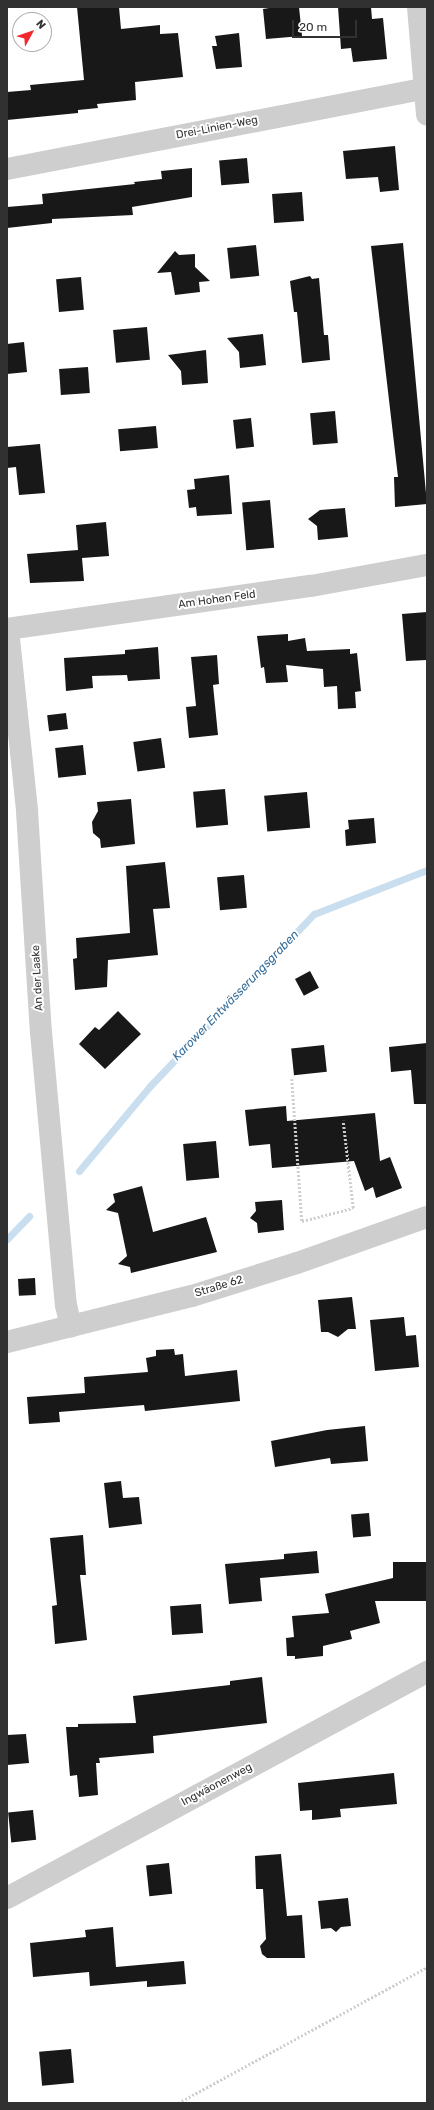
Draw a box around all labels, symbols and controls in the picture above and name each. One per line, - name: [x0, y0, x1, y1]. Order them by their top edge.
- north arrow: [12, 12, 52, 52]
- scale bar: [294, 12, 359, 38]
- text: N: [33, 17, 48, 32]
- text: 20 m: [299, 20, 327, 34]
- street label: Drei-Linien-Weg: [175, 114, 259, 142]
- street label: Am Hohen Feld: [178, 588, 256, 612]
- water label: Karower Entwässerungsgraben: [170, 928, 302, 1064]
- street label: An der Laake: [30, 945, 46, 1011]
- street label: Straße 62: [193, 1273, 245, 1301]
- street label: Ingwäonenweg: [179, 1761, 255, 1809]

